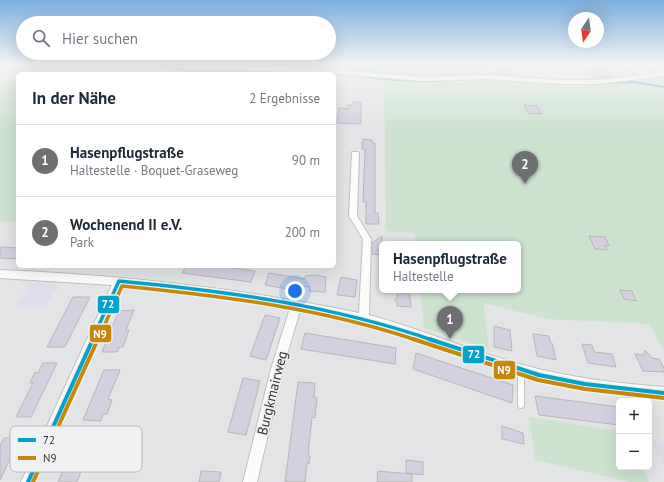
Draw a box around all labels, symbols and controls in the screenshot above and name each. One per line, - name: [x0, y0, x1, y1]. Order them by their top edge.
- north arrow: [568, 12, 604, 48]
- search box: [16, 16, 336, 60]
- icon: search: [30, 27, 52, 49]
- text: Hier suchen: [62, 29, 138, 48]
- text: In der Nähe: [32, 87, 116, 109]
- text: 2 Ergebnisse: [249, 90, 320, 107]
- text: Hasenpflugstraße: [70, 143, 184, 162]
- pin: 2: [512, 151, 538, 184]
- text: 1: [41, 152, 49, 169]
- text: 90 m: [292, 152, 320, 169]
- text: Haltestelle · Boquet-Graseweg: [70, 162, 238, 179]
- text: Wochenend II e.V.: [70, 215, 182, 234]
- text: 2: [41, 224, 49, 241]
- text: 200 m: [285, 224, 320, 241]
- text: Park: [70, 234, 94, 251]
- popup: [379, 241, 521, 293]
- text: Hasenpflugstraße: [393, 249, 507, 268]
- text: Haltestelle: [393, 268, 454, 285]
- your location: [285, 281, 305, 301]
- line badge: 72: [97, 295, 120, 314]
- text: 72: [102, 297, 114, 311]
- pin: 1: [437, 306, 463, 339]
- line badge: N9: [89, 324, 112, 343]
- text: N9: [93, 327, 107, 341]
- line badge: 72: [462, 345, 485, 364]
- text: 72: [468, 347, 480, 361]
- street label: Burgkmairweg: [253, 349, 291, 437]
- line badge: N9: [493, 360, 516, 380]
- text: N9: [497, 363, 511, 377]
- map controls: [616, 398, 652, 470]
- button: +: [616, 398, 652, 434]
- legend: [10, 426, 142, 472]
- text: 72: [43, 433, 55, 447]
- button: −: [616, 434, 652, 470]
- text: N9: [43, 451, 56, 465]

